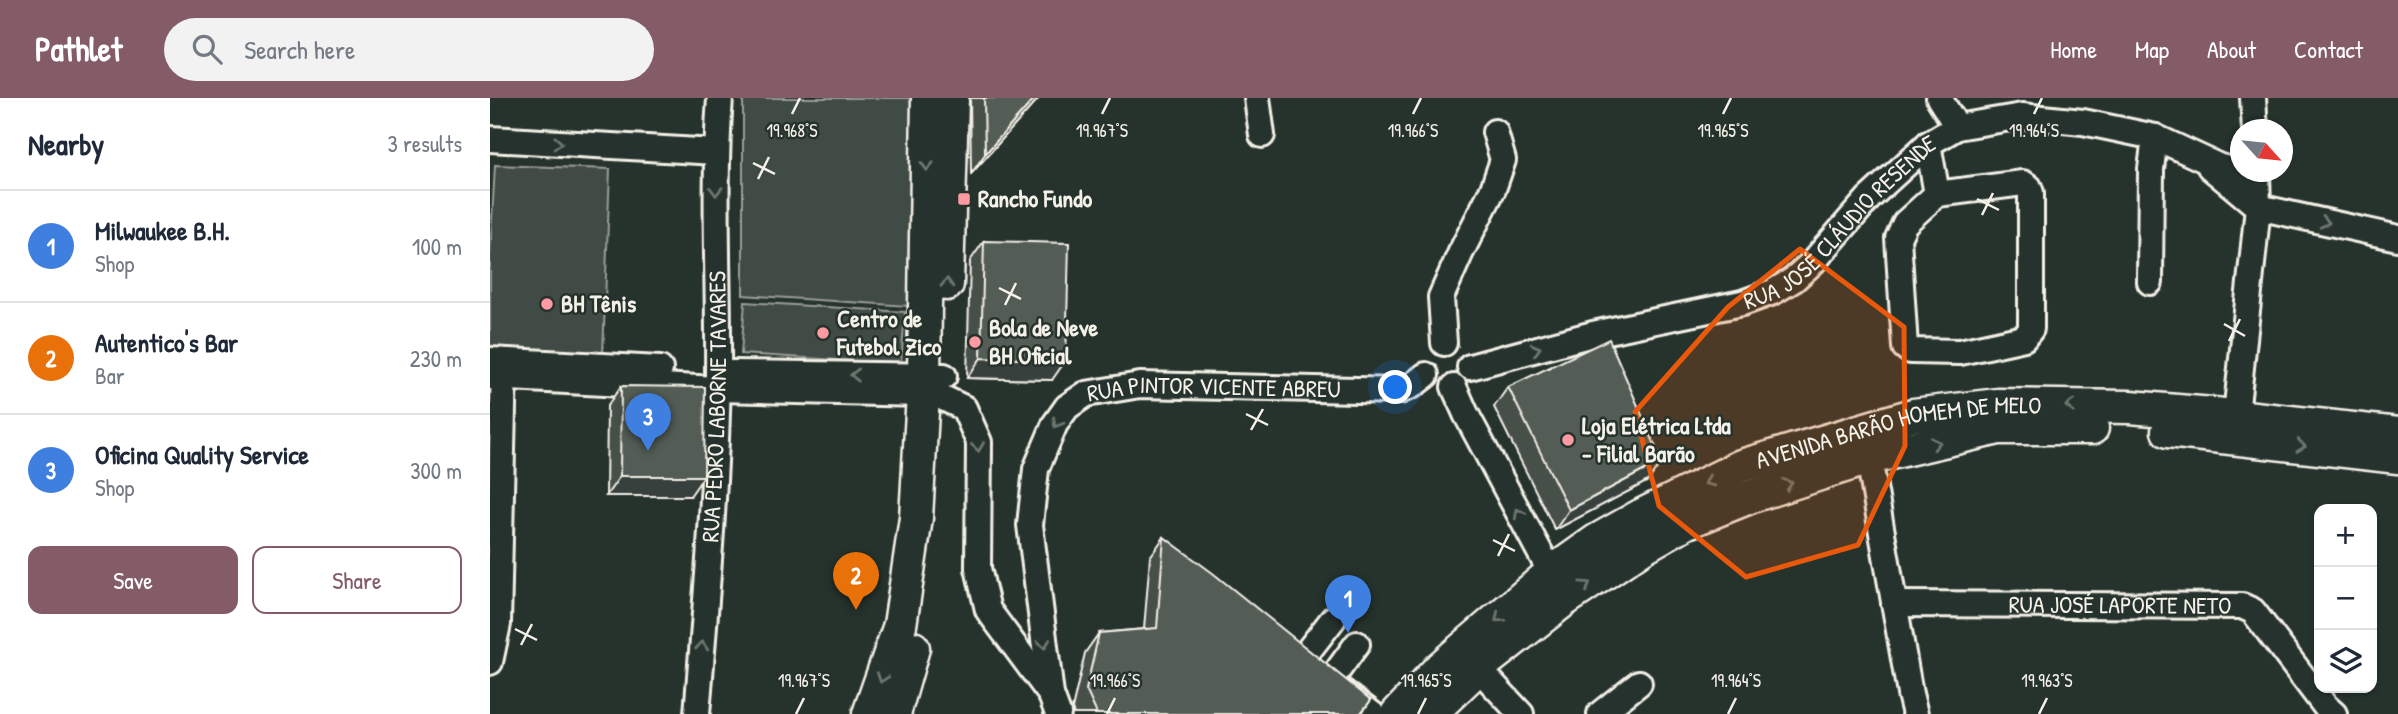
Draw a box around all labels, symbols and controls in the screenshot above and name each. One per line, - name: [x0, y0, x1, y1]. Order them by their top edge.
- search box: [164, 18, 654, 81]
- text: Pathlet: [35, 27, 122, 71]
- icon: search: [188, 30, 226, 68]
- text: Search here: [244, 32, 355, 67]
- text: Home: [2050, 33, 2097, 65]
- text: Map: [2135, 33, 2169, 65]
- text: About: [2207, 33, 2256, 65]
- text: Contact: [2294, 33, 2363, 65]
- text: 19.968°S: [766, 118, 818, 143]
- text: 19.967°S: [1076, 118, 1128, 143]
- text: 19.966°S: [1388, 118, 1438, 143]
- text: 19.965°S: [1698, 118, 1748, 143]
- text: 19.964°S: [2009, 118, 2059, 143]
- north arrow: [2230, 119, 2293, 182]
- text: Nearby: [28, 124, 104, 164]
- street label: RUA JOSÉ CLÁUDIO RESENDE: [1739, 126, 1941, 316]
- text: 3 results: [387, 128, 462, 159]
- one-way arrow: [553, 136, 564, 151]
- one-way arrow: [919, 161, 935, 172]
- place label: Rancho Fundo: [978, 182, 1093, 214]
- one-way arrow: [708, 186, 724, 196]
- marker: Rancho Fundo: [956, 191, 972, 207]
- text: Milwaukee B.H.: [95, 213, 230, 248]
- one-way arrow: [2319, 214, 2331, 228]
- text: 1: [47, 231, 55, 262]
- text: 100 m: [412, 231, 462, 262]
- text: Shop: [95, 248, 134, 279]
- street label: RUA PEDRO LABORNE TAVARES: [693, 271, 733, 543]
- one-way arrow: [939, 278, 955, 288]
- place label: BH Tênis: [561, 287, 636, 319]
- marker: BH Tênis: [539, 296, 555, 312]
- place label: Centro de Futebol Zico: [836, 302, 942, 362]
- place label: Bola de Neve BH Oficial: [989, 311, 1099, 371]
- text: Autentico's Bar: [95, 325, 238, 360]
- marker: Centro de Futebol Zico: [815, 325, 831, 341]
- marker: Bola de Neve BH Oficial: [967, 334, 983, 350]
- text: 2: [46, 343, 56, 374]
- text: 230 m: [410, 343, 462, 374]
- one-way arrow: [1530, 343, 1542, 358]
- text: Bar: [95, 360, 125, 391]
- one-way arrow: [850, 367, 861, 382]
- street label: RUA PINTOR VICENTE ABREU: [1085, 368, 1341, 409]
- your location: [1378, 370, 1412, 404]
- street label: AVENIDA BARÃO HOMEM DE MELO: [1752, 388, 2042, 476]
- pin: 3: [625, 393, 671, 451]
- one-way arrow: [2065, 399, 2076, 414]
- place label: Loja Elétrica Ltda - Filial Barão: [1582, 409, 1731, 469]
- one-way arrow: [1053, 415, 1066, 428]
- marker: Loja Elétrica Ltda - Filial Barão: [1560, 432, 1576, 448]
- one-way arrow: [1930, 436, 1942, 451]
- text: Oficina Quality Service: [95, 437, 309, 472]
- one-way arrow: [2296, 439, 2307, 454]
- one-way arrow: [971, 441, 986, 453]
- text: 3: [46, 455, 56, 486]
- text: 300 m: [410, 455, 462, 486]
- text: Shop: [95, 472, 134, 503]
- one-way arrow: [1704, 474, 1716, 488]
- one-way arrow: [1782, 477, 1794, 492]
- map controls: [2314, 504, 2377, 693]
- button: +: [2314, 504, 2377, 567]
- one-way arrow: [1514, 508, 1527, 520]
- button: Save: [28, 546, 238, 614]
- button: Share: [252, 546, 462, 614]
- pin: 2: [833, 552, 879, 610]
- button: −: [2314, 567, 2377, 630]
- pin: 1: [1325, 575, 1371, 633]
- one-way arrow: [1578, 581, 1591, 593]
- street label: RUA JOSÉ LAPORTE NETO: [2009, 588, 2231, 621]
- one-way arrow: [1494, 609, 1507, 622]
- button: layers: [2314, 630, 2377, 693]
- one-way arrow: [1036, 638, 1051, 650]
- one-way arrow: [694, 640, 709, 651]
- text: 19.967°S: [778, 668, 830, 693]
- text: 19.966°S: [1090, 668, 1140, 693]
- text: 19.965°S: [1401, 668, 1451, 693]
- text: 19.964°S: [1711, 668, 1761, 693]
- text: 19.963°S: [2021, 668, 2073, 693]
- one-way arrow: [875, 672, 890, 684]

